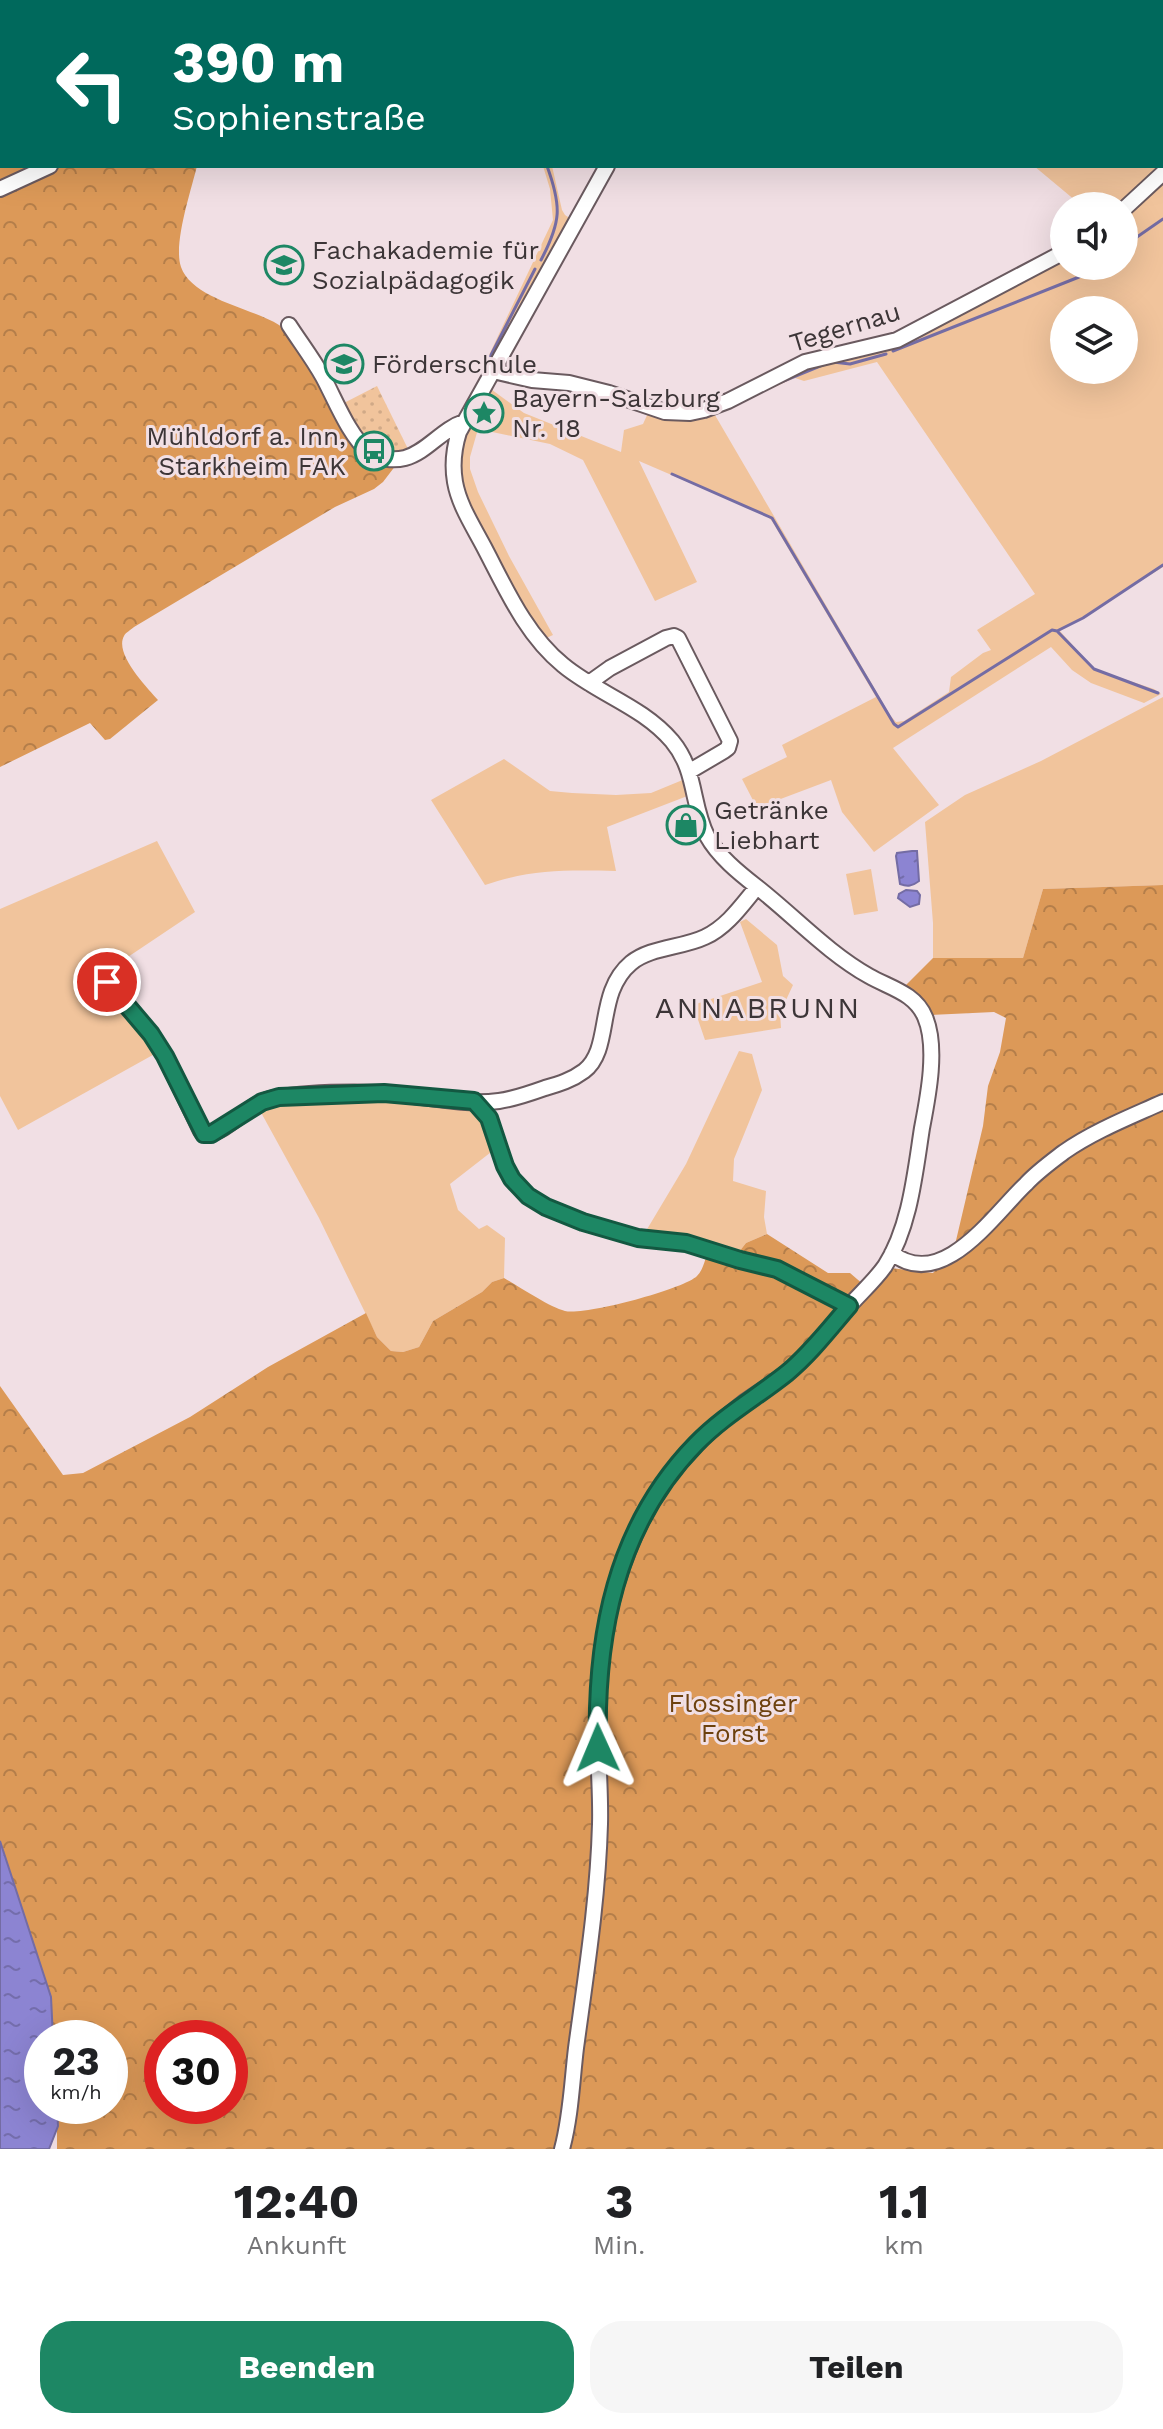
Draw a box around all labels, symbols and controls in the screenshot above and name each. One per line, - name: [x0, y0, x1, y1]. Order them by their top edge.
- text: 390 m: [172, 30, 344, 96]
- icon: left: [40, 32, 144, 136]
- text: Sophienstraße: [172, 97, 426, 139]
- map controls: [1050, 192, 1138, 384]
- button: sound: [1050, 192, 1138, 280]
- place label: Fachakademie für Sozialpädagogik: [312, 235, 539, 295]
- school or university icon: Fachakademie für Sozialpädagogik: [263, 244, 305, 286]
- street label: Tegernau: [786, 296, 904, 358]
- button: layers: [1050, 296, 1138, 384]
- school or university icon: Förderschule: [323, 343, 365, 385]
- place label: Förderschule: [372, 349, 537, 379]
- place label: Bayern-Salzburg Nr. 18: [512, 383, 720, 443]
- place icon: Bayern-Salzburg Nr. 18: [463, 392, 505, 434]
- place label: Mühldorf a. Inn, Starkheim FAK: [146, 421, 346, 481]
- bus stop icon: Mühldorf a. Inn, Starkheim FAK: [353, 430, 395, 472]
- place label: Getränke Liebhart: [714, 795, 829, 855]
- shop icon: Getränke Liebhart: [665, 804, 707, 846]
- pin: [73, 948, 141, 1016]
- icon: arrive: [85, 960, 129, 1004]
- district label: ANNABRUNN: [655, 990, 861, 1025]
- park label: Flossinger Forst: [668, 1688, 798, 1748]
- position arrow: [556, 1706, 640, 1790]
- speed limit sign: 30: [144, 2020, 248, 2124]
- text: 23: [52, 2038, 100, 2085]
- text: km/h: [50, 2080, 102, 2104]
- text: 12:40: [234, 2173, 359, 2230]
- text: 3: [605, 2173, 633, 2230]
- text: 1.1: [879, 2173, 929, 2230]
- text: Ankunft: [247, 2230, 346, 2260]
- text: Min.: [593, 2230, 645, 2260]
- text: km: [884, 2230, 924, 2260]
- button: Beenden: [40, 2321, 574, 2413]
- button: Teilen: [590, 2321, 1123, 2413]

